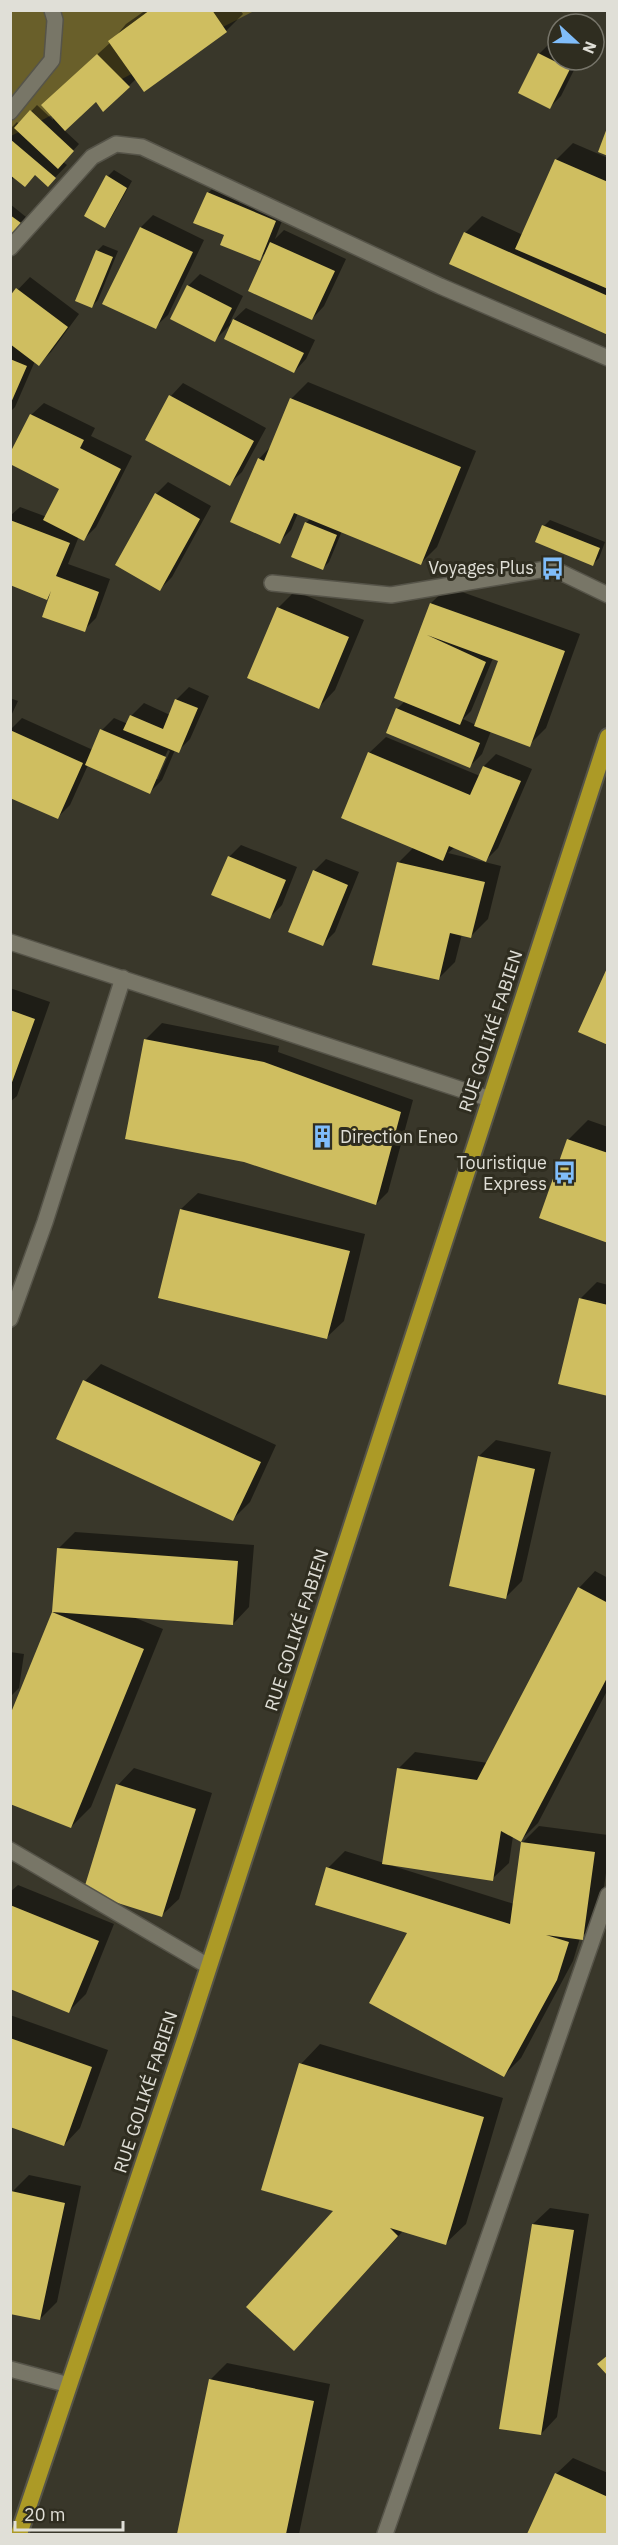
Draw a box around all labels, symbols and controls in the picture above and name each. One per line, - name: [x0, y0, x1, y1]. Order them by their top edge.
- north arrow: [546, 12, 606, 72]
- text: N: [578, 38, 601, 57]
- bus stop icon: Voyages Plus: [539, 555, 565, 581]
- place label: Voyages Plus: [428, 556, 534, 579]
- street label: RUE GOLIKÉ FABIEN: [453, 947, 528, 1115]
- building icon: Direction Eneo: [309, 1124, 335, 1150]
- place label: Direction Eneo: [340, 1125, 458, 1148]
- place label: Touristique Express: [456, 1151, 547, 1195]
- bus stop icon: Touristique Express: [552, 1160, 578, 1186]
- street label: RUE GOLIKÉ FABIEN: [259, 1546, 334, 1714]
- street label: RUE GOLIKÉ FABIEN: [108, 2008, 183, 2176]
- scale bar: [15, 2494, 123, 2532]
- text: 20 m: [24, 2503, 66, 2526]

